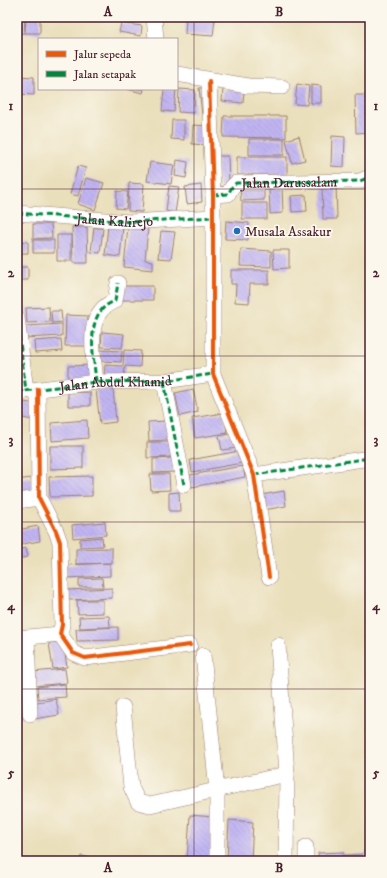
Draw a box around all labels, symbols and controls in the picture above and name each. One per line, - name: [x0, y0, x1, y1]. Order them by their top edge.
- text: A: [103, 4, 113, 20]
- text: B: [275, 4, 283, 20]
- legend: [38, 38, 178, 90]
- text: Jalur sepeda: [73, 47, 132, 62]
- text: Jalan setapak: [73, 67, 136, 82]
- text: 1: [9, 98, 14, 114]
- text: 1: [374, 98, 379, 114]
- street label: Jalan Darussalam: [239, 173, 338, 193]
- street label: Jalan Kalirejo: [74, 210, 154, 232]
- place label: Musala Assakur: [245, 223, 332, 241]
- marker: Musala Assakur: [232, 226, 242, 236]
- text: 2: [8, 265, 15, 281]
- text: 2: [373, 265, 380, 281]
- street label: Jalan Abdul Khamid: [56, 372, 173, 397]
- text: 3: [9, 432, 14, 448]
- text: 3: [374, 432, 379, 448]
- text: 4: [6, 598, 15, 615]
- text: 4: [371, 598, 380, 615]
- text: 5: [7, 765, 15, 781]
- text: 5: [372, 765, 380, 781]
- text: A: [103, 860, 113, 876]
- text: B: [275, 860, 283, 876]

